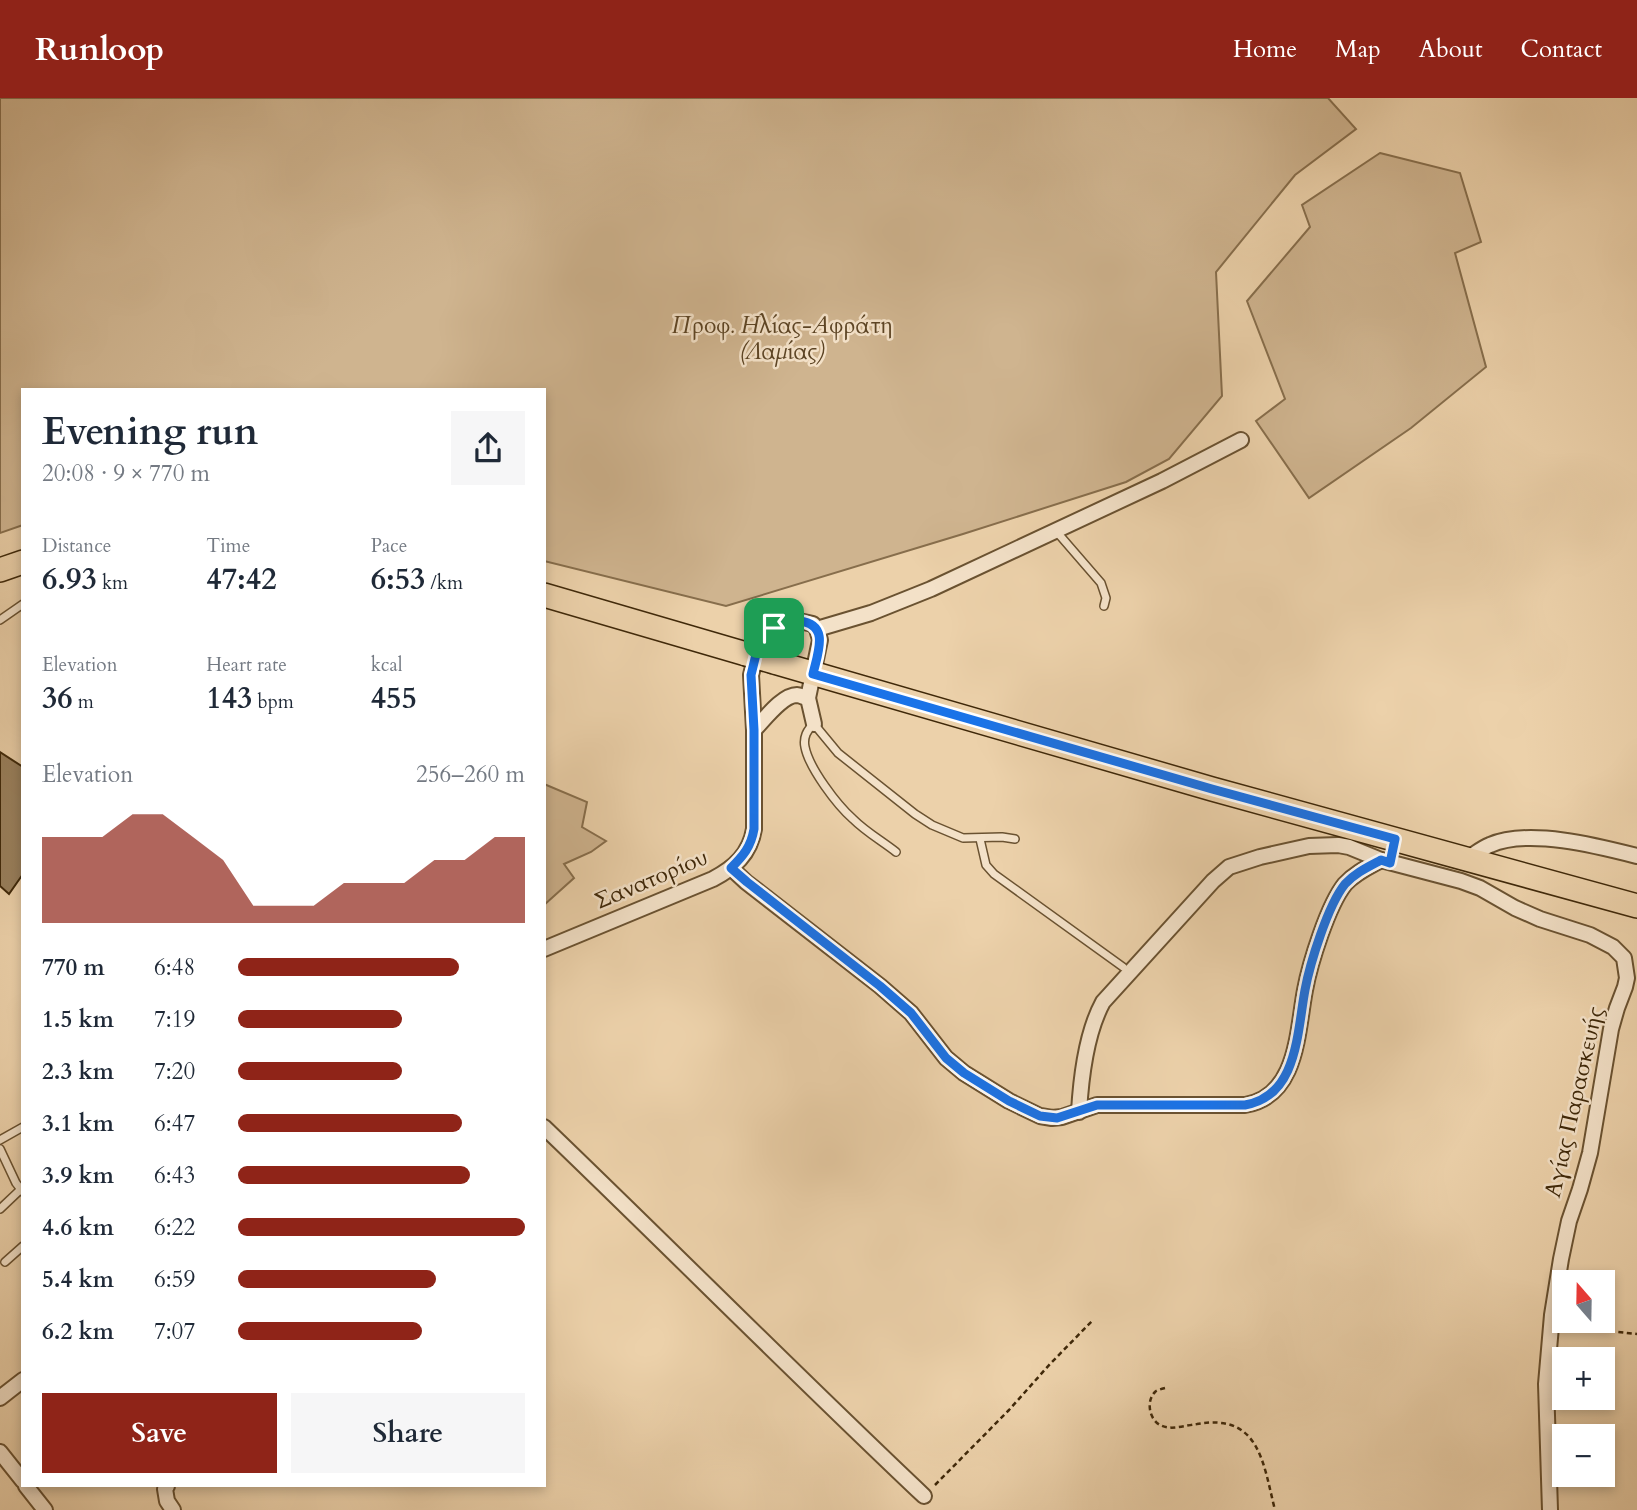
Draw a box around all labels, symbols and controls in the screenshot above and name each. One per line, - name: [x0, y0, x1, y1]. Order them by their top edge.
- text: Runloop: [35, 27, 164, 72]
- text: Home: [1233, 33, 1297, 66]
- text: Map: [1335, 33, 1381, 66]
- text: About: [1419, 33, 1483, 66]
- text: Contact: [1521, 33, 1602, 66]
- park label: Προφ. Ηλίας-Αφράτη (Λαμίας): [672, 310, 892, 367]
- text: Evening run: [42, 406, 258, 458]
- button: share: [451, 411, 525, 485]
- text: 20:08 · 9 × 770 m: [42, 458, 210, 489]
- text: Distance: [42, 533, 111, 559]
- text: Time: [206, 533, 250, 559]
- text: Pace: [371, 533, 407, 559]
- text: 6.93: [42, 559, 97, 600]
- text: 47:42: [206, 559, 277, 600]
- text: 6:53: [371, 559, 425, 600]
- text: km: [97, 570, 128, 596]
- text: /km: [425, 570, 463, 596]
- pin: [744, 598, 804, 658]
- icon: arrive: [755, 609, 793, 647]
- text: Elevation: [42, 652, 117, 678]
- text: Heart rate: [206, 652, 287, 678]
- text: kcal: [371, 652, 403, 678]
- text: 36: [42, 678, 73, 719]
- text: 143: [206, 678, 252, 719]
- text: 455: [371, 678, 417, 719]
- text: m: [73, 689, 94, 715]
- text: bpm: [252, 689, 294, 715]
- text: Elevation: [42, 759, 133, 790]
- text: 256–260 m: [416, 759, 525, 790]
- street label: Σανατορίου: [590, 841, 712, 917]
- text: 770 m: [42, 952, 105, 983]
- text: 6:48: [154, 952, 195, 983]
- street label: Αγίας Παρασκευής: [1537, 1003, 1611, 1201]
- text: 1.5 km: [42, 1004, 114, 1035]
- text: 7:19: [154, 1004, 195, 1035]
- text: 2.3 km: [42, 1056, 114, 1087]
- text: 7:20: [154, 1056, 195, 1087]
- text: 3.1 km: [42, 1108, 114, 1139]
- text: 6:47: [154, 1108, 195, 1139]
- text: 3.9 km: [42, 1160, 114, 1191]
- text: 6:43: [154, 1160, 195, 1191]
- text: 4.6 km: [42, 1212, 114, 1243]
- text: 6:22: [154, 1212, 195, 1243]
- text: 5.4 km: [42, 1264, 114, 1295]
- text: 6:59: [154, 1264, 195, 1295]
- north arrow: [1552, 1270, 1615, 1334]
- map controls: [1552, 1270, 1615, 1487]
- text: 6.2 km: [42, 1316, 114, 1347]
- text: 7:07: [154, 1316, 195, 1347]
- button: +: [1552, 1347, 1615, 1410]
- button: Save: [42, 1393, 277, 1473]
- button: Share: [291, 1393, 525, 1473]
- button: −: [1552, 1424, 1615, 1487]

